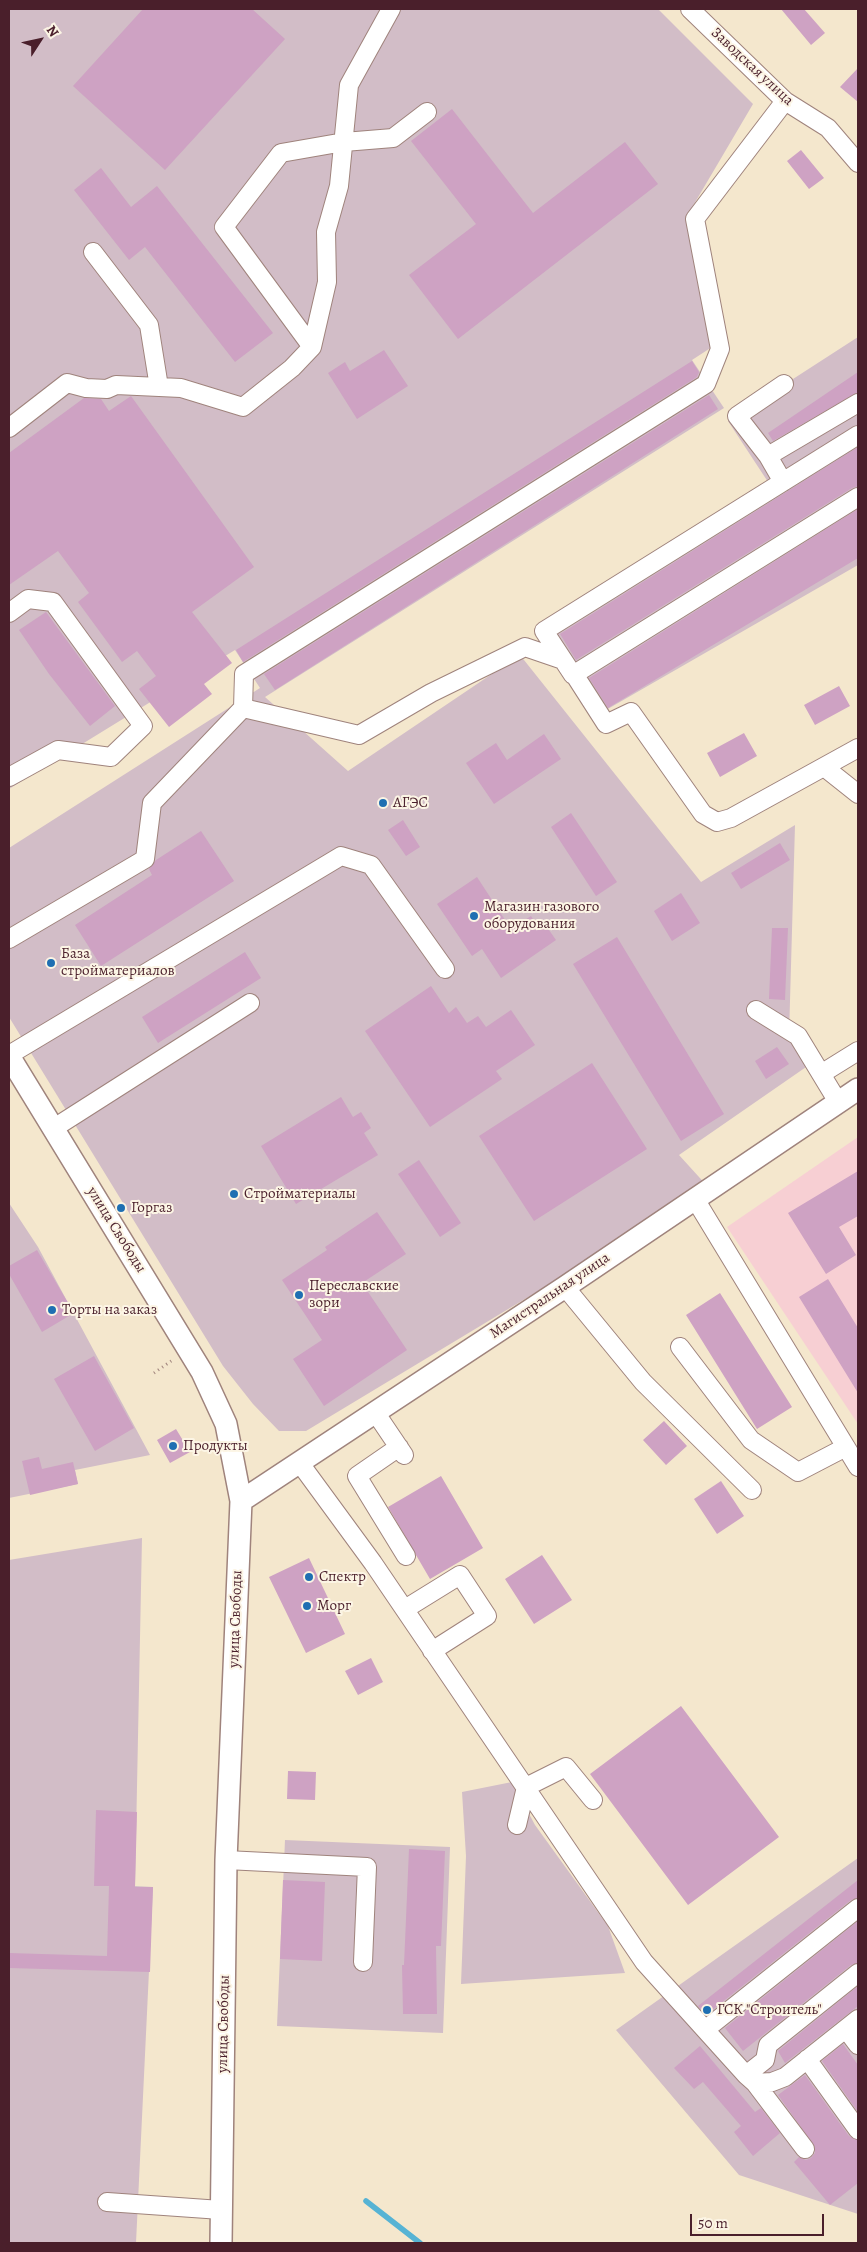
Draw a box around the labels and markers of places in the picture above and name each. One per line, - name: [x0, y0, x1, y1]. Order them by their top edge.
- place label: АГЭС: [393, 794, 428, 812]
- marker: АГЭС: [377, 797, 389, 809]
- place label: Магазин газового оборудования: [484, 898, 599, 933]
- marker: Магазин газового оборудования: [468, 910, 480, 922]
- place label: База стройматериалов: [61, 945, 175, 980]
- marker: База стройматериалов: [45, 957, 57, 969]
- place label: Стройматериалы: [244, 1185, 356, 1203]
- marker: Стройматериалы: [228, 1188, 240, 1200]
- place label: Горгаз: [131, 1199, 172, 1217]
- marker: Горгаз: [115, 1202, 127, 1214]
- place label: Переславские зори: [309, 1277, 399, 1312]
- marker: Переславские зори: [293, 1289, 305, 1301]
- place label: Торты на заказ: [62, 1301, 157, 1319]
- marker: Торты на заказ: [46, 1304, 58, 1316]
- place label: Продукты: [183, 1437, 248, 1455]
- marker: Продукты: [167, 1440, 179, 1452]
- place label: Спектр: [319, 1568, 366, 1586]
- marker: Спектр: [303, 1571, 315, 1583]
- place label: Морг: [317, 1597, 351, 1615]
- marker: Морг: [301, 1600, 313, 1612]
- place label: ГСК "Строитель": [717, 2001, 822, 2019]
- marker: ГСК "Строитель": [701, 2004, 713, 2016]

